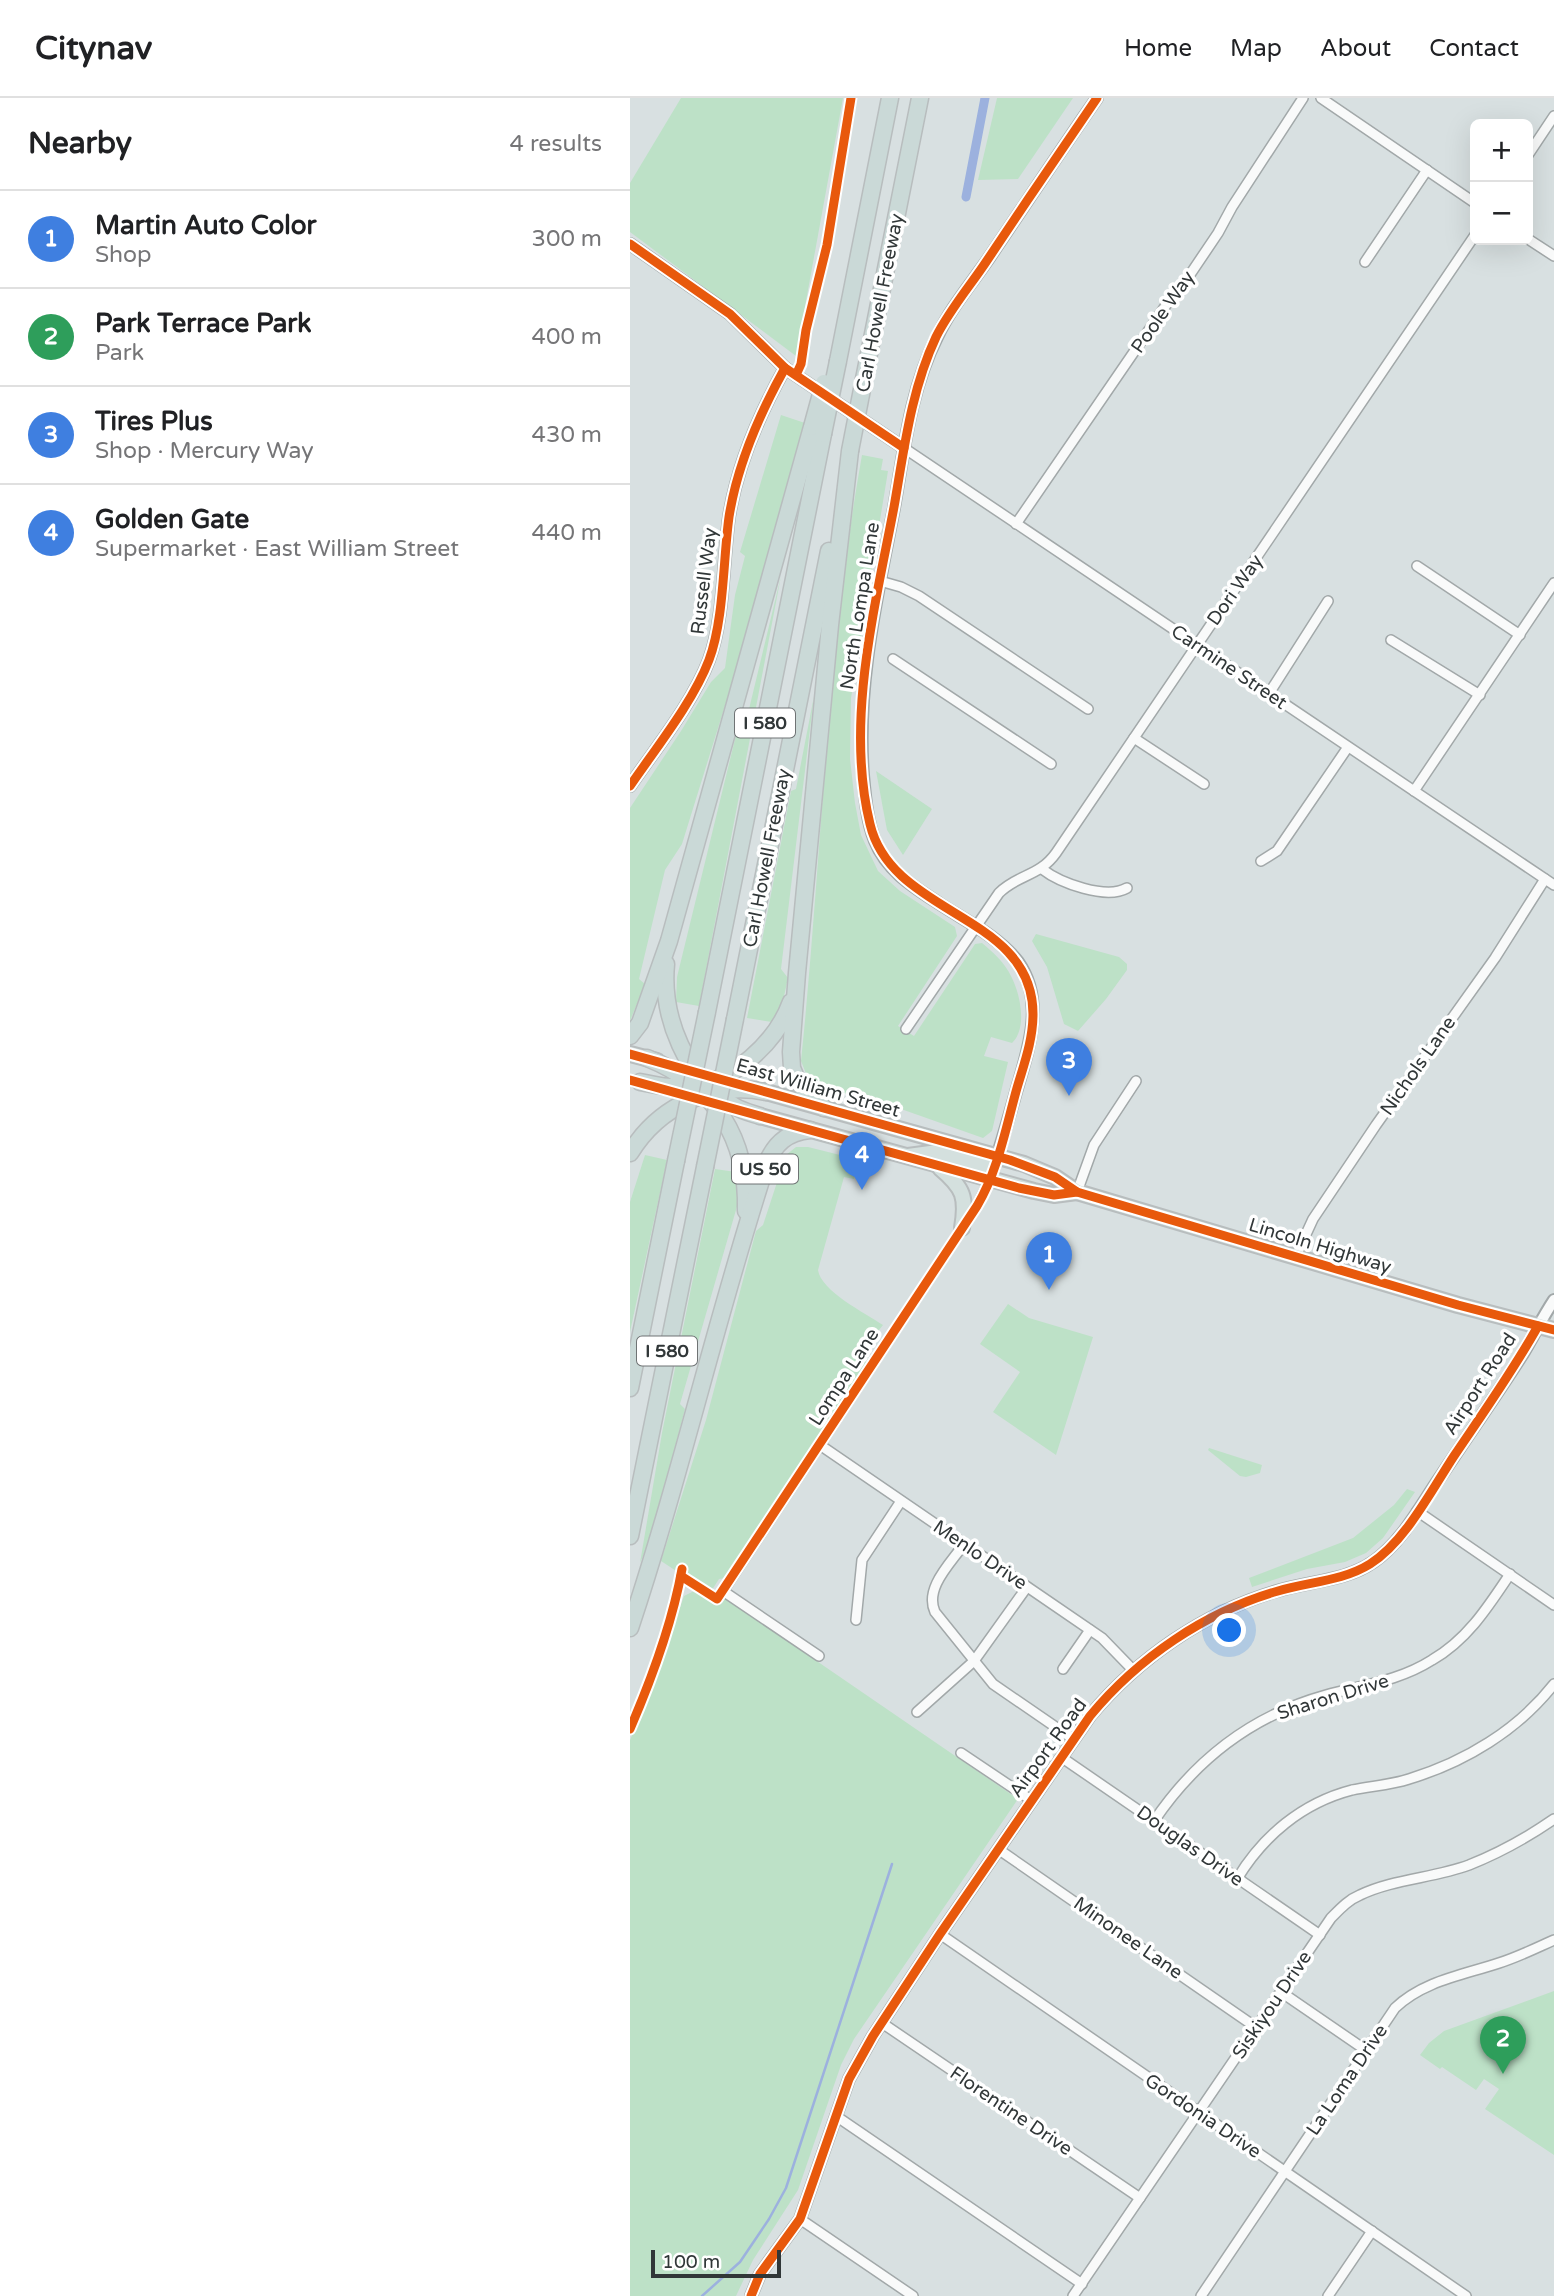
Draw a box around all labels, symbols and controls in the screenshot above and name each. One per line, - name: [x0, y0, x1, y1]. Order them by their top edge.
- text: Citynav: [35, 29, 152, 68]
- text: Home: [1124, 34, 1192, 63]
- text: Map: [1230, 34, 1282, 63]
- text: About: [1320, 34, 1391, 63]
- text: Contact: [1429, 34, 1519, 63]
- map controls: [1470, 119, 1533, 245]
- button: +: [1470, 119, 1533, 182]
- text: Nearby: [28, 125, 132, 162]
- text: 4 results: [509, 130, 602, 158]
- button: −: [1470, 182, 1533, 245]
- text: Martin Auto Color: [95, 210, 317, 241]
- street label: Carl Howell Freeway: [852, 212, 908, 394]
- text: 1: [44, 225, 58, 253]
- text: 300 m: [532, 225, 602, 253]
- text: Shop: [95, 241, 152, 269]
- street label: Poole Way: [1127, 267, 1199, 357]
- text: Park Terrace Park: [95, 308, 311, 339]
- text: 2: [44, 323, 58, 351]
- text: 400 m: [532, 323, 602, 351]
- text: Park: [95, 339, 144, 367]
- text: Tires Plus: [95, 406, 213, 437]
- text: 3: [44, 421, 58, 449]
- text: 430 m: [532, 421, 602, 449]
- text: Shop · Mercury Way: [95, 437, 314, 465]
- text: Golden Gate: [95, 504, 249, 535]
- text: 4: [44, 519, 58, 547]
- text: 440 m: [532, 519, 602, 547]
- street label: North Lompa Lane: [836, 521, 884, 691]
- street label: Russell Way: [687, 526, 721, 636]
- text: Supermarket · East William Street: [95, 535, 459, 563]
- street label: Dori Way: [1203, 550, 1267, 630]
- street label: Carmine Street: [1167, 620, 1291, 714]
- road number: I 580: [735, 708, 795, 738]
- street label: Carl Howell Freeway: [739, 767, 795, 949]
- street label: Nichols Lane: [1376, 1012, 1460, 1120]
- pin: 3: [1046, 1038, 1092, 1096]
- street label: East William Street: [734, 1054, 902, 1122]
- pin: 4: [839, 1132, 885, 1190]
- road number: US 50: [732, 1154, 798, 1184]
- street label: Lincoln Highway: [1246, 1214, 1394, 1278]
- pin: 1: [1026, 1232, 1072, 1290]
- street label: Lompa Lane: [804, 1324, 884, 1430]
- street label: Airport Road: [1439, 1329, 1521, 1439]
- road number: I 580: [637, 1336, 697, 1366]
- street label: Menlo Drive: [929, 1516, 1031, 1594]
- your location: [1212, 1613, 1246, 1647]
- street label: Sharon Drive: [1274, 1670, 1392, 1724]
- street label: Airport Road: [1005, 1694, 1091, 1802]
- street label: Douglas Drive: [1132, 1801, 1248, 1891]
- street label: Minonee Lane: [1069, 1892, 1187, 1984]
- street label: Siskiyou Drive: [1228, 1947, 1316, 2063]
- pin: 2: [1480, 2016, 1526, 2074]
- street label: La Loma Drive: [1302, 2020, 1392, 2140]
- street label: Florentine Drive: [946, 2062, 1076, 2160]
- street label: Gordonia Drive: [1141, 2069, 1265, 2163]
- scale bar: [651, 2247, 780, 2279]
- text: 100 m: [662, 2251, 720, 2273]

